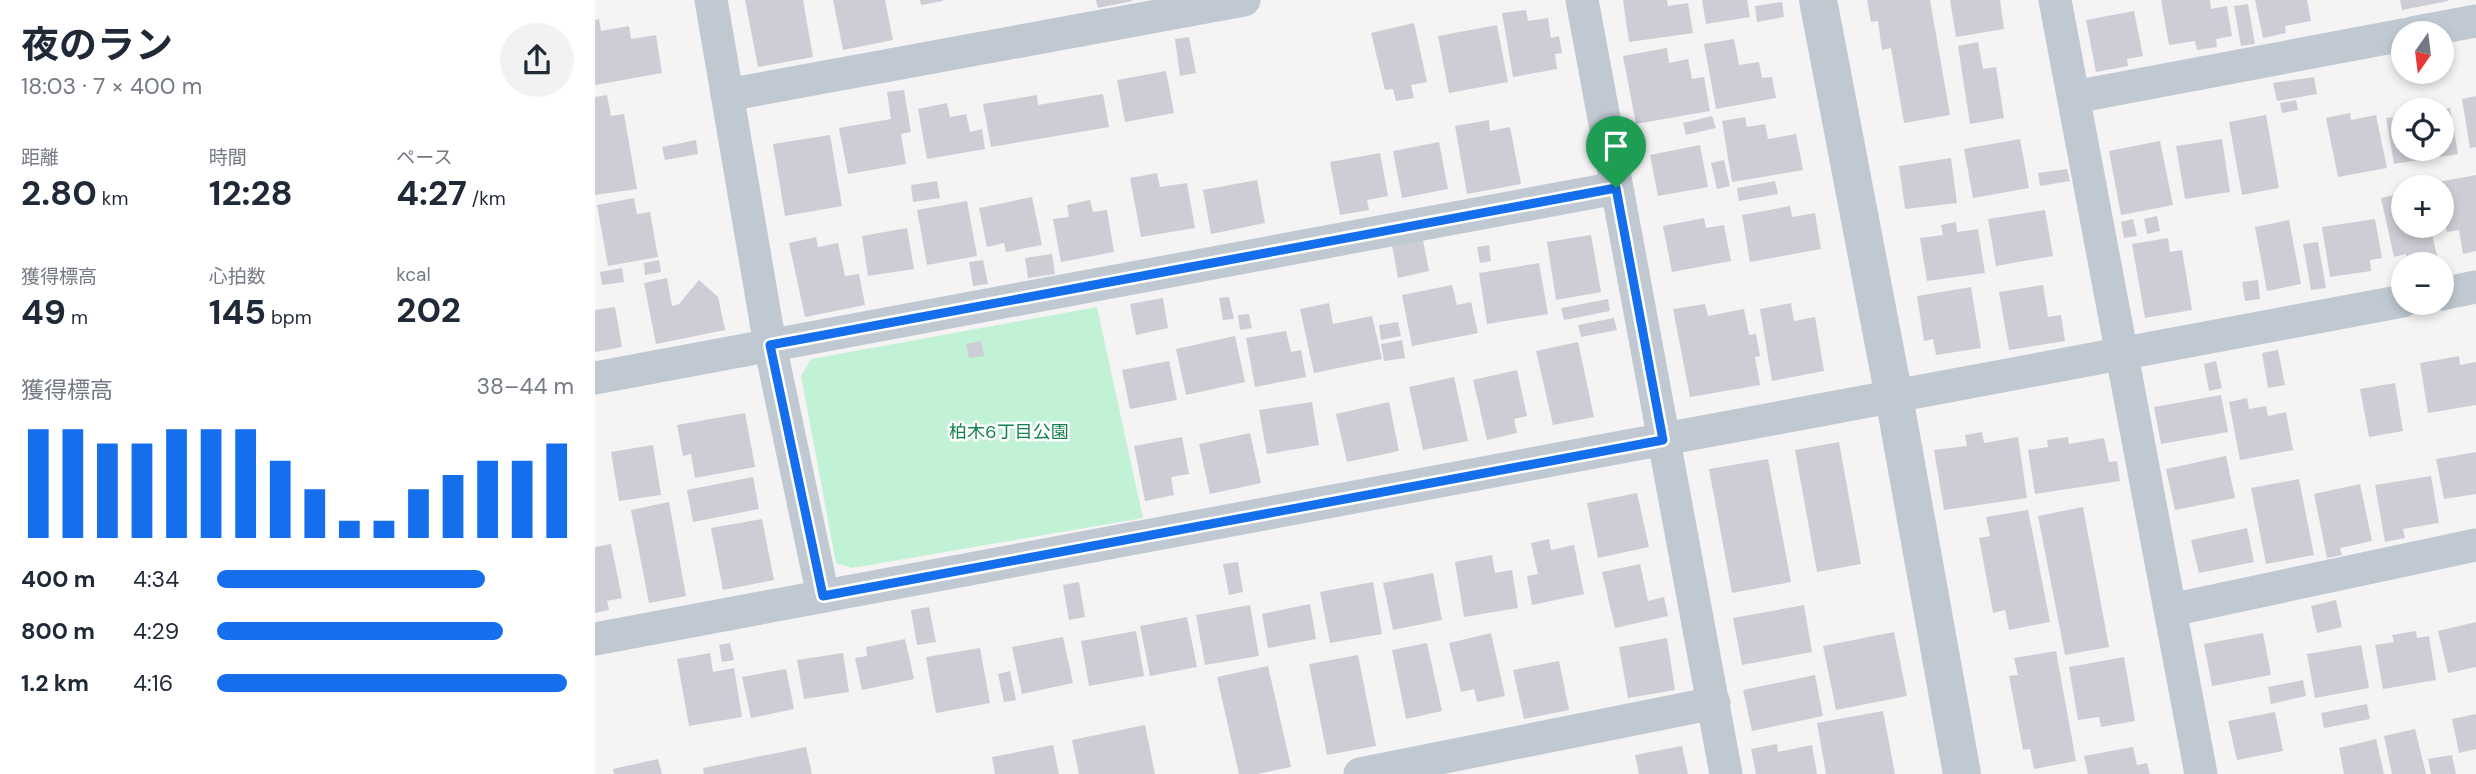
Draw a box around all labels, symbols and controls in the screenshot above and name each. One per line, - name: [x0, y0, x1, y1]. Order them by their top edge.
- text: 夜のラン: [21, 20, 173, 70]
- north arrow: [2391, 21, 2453, 84]
- map controls: [2391, 21, 2454, 315]
- button: share: [500, 23, 574, 97]
- text: 18:03 · 7 × 400 m: [21, 71, 202, 101]
- button: locate: [2391, 98, 2454, 161]
- pin: [1586, 116, 1646, 188]
- icon: arrive: [1597, 127, 1635, 165]
- text: 距離: [21, 145, 59, 170]
- text: 時間: [209, 145, 247, 170]
- text: ペース: [396, 145, 452, 170]
- text: 2.80: [21, 170, 97, 216]
- text: 12:28: [209, 170, 293, 216]
- text: 4:27: [396, 170, 467, 216]
- button: +: [2391, 175, 2454, 238]
- text: km: [97, 186, 128, 211]
- text: /km: [467, 186, 506, 211]
- button: −: [2391, 252, 2454, 315]
- text: kcal: [396, 262, 431, 287]
- text: 獲得標高: [21, 264, 97, 289]
- text: 心拍数: [209, 264, 266, 289]
- text: 202: [396, 287, 461, 333]
- text: 49: [21, 289, 66, 335]
- text: 145: [209, 289, 266, 335]
- text: m: [66, 305, 88, 330]
- text: bpm: [266, 305, 312, 330]
- text: 38–44 m: [477, 371, 574, 401]
- text: 獲得標高: [21, 375, 113, 405]
- park label: 柏木6丁目公園: [949, 420, 1069, 444]
- text: 400 m: [21, 564, 95, 594]
- text: 4:34: [133, 564, 179, 594]
- text: 800 m: [21, 616, 95, 646]
- text: 4:29: [133, 616, 179, 646]
- text: 1.2 km: [21, 668, 89, 698]
- text: 4:16: [133, 668, 173, 698]

